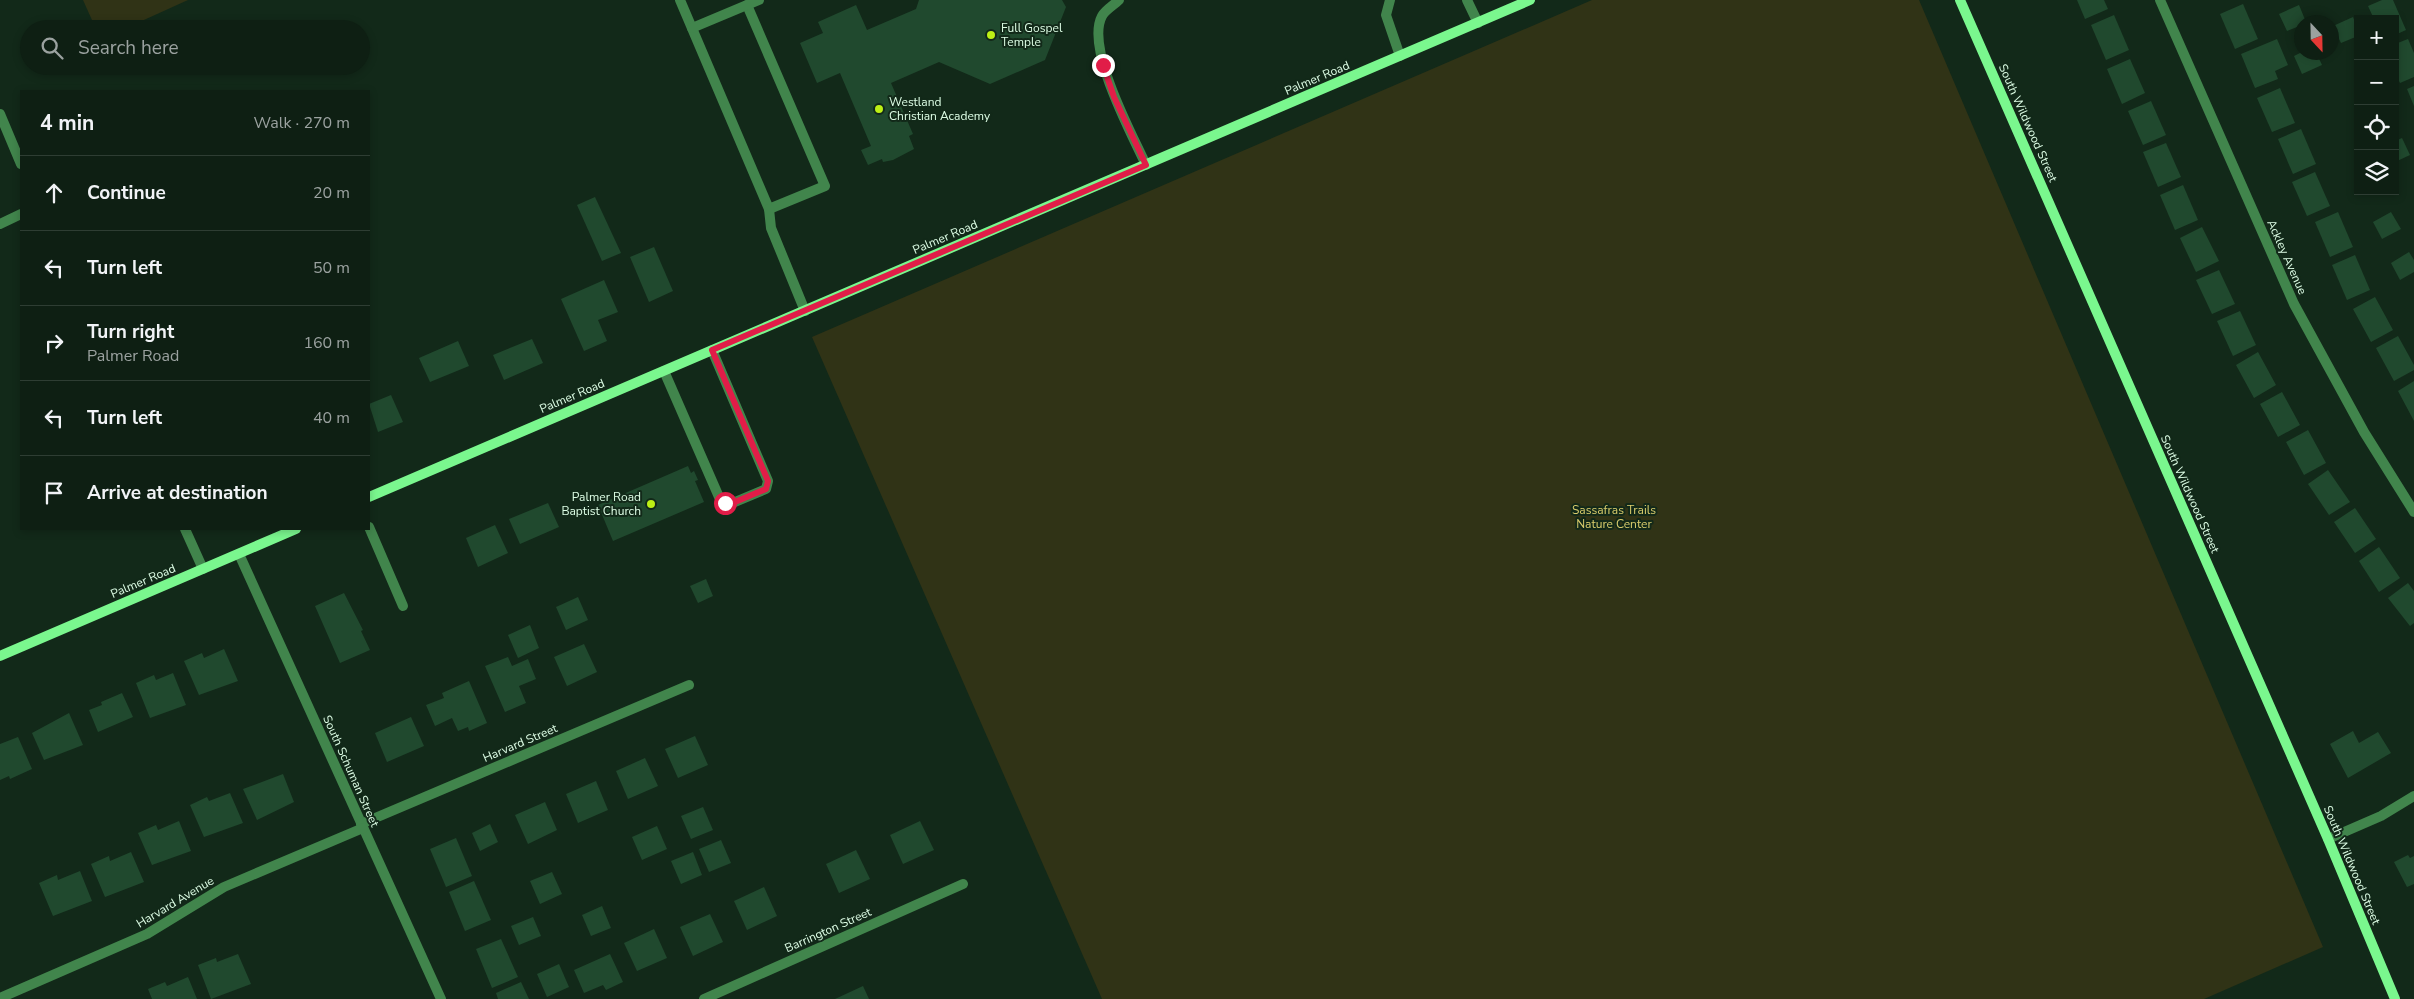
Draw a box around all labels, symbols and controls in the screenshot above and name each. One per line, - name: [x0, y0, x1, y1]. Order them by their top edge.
- north arrow: [2294, 15, 2339, 60]
- map controls: [2354, 15, 2399, 195]
- button: +: [2354, 15, 2399, 60]
- search box: [20, 20, 370, 75]
- place label: Full Gospel Temple: [1001, 20, 1063, 50]
- marker: Full Gospel Temple: [985, 29, 997, 41]
- icon: search: [38, 34, 66, 62]
- text: Search here: [78, 35, 179, 61]
- route end: [1092, 54, 1115, 77]
- street label: Palmer Road: [1282, 57, 1352, 99]
- button: −: [2354, 60, 2399, 105]
- street label: South Wildwood Street: [1995, 61, 2062, 185]
- place label: Westland Christian Academy: [889, 94, 991, 124]
- marker: Westland Christian Academy: [873, 103, 885, 115]
- button: locate: [2354, 105, 2399, 150]
- text: 4 min: [40, 109, 94, 137]
- text: Walk · 270 m: [254, 112, 350, 134]
- button: layers: [2354, 150, 2399, 195]
- icon: ahead: [40, 179, 68, 207]
- text: Continue: [87, 180, 166, 206]
- text: 20 m: [313, 182, 350, 204]
- street label: Palmer Road: [910, 216, 980, 258]
- street label: Ackley Avenue: [2263, 217, 2311, 297]
- icon: left: [40, 254, 68, 282]
- text: Turn left: [87, 255, 162, 281]
- text: 50 m: [313, 257, 350, 279]
- text: Turn right: [87, 319, 174, 345]
- icon: right: [40, 329, 68, 357]
- text: 160 m: [303, 332, 350, 354]
- text: Palmer Road: [87, 345, 179, 367]
- street label: Palmer Road: [537, 375, 607, 417]
- icon: left: [40, 404, 68, 432]
- text: Turn left: [87, 405, 162, 431]
- text: 40 m: [313, 407, 350, 429]
- street label: South Wildwood Street: [2157, 432, 2224, 556]
- icon: arrive: [40, 479, 68, 507]
- text: Arrive at destination: [87, 480, 268, 506]
- place label: Palmer Road Baptist Church: [561, 489, 641, 519]
- route start: [714, 492, 737, 515]
- marker: Palmer Road Baptist Church: [645, 498, 657, 510]
- park label: Sassafras Trails Nature Center: [1572, 502, 1656, 532]
- street label: Palmer Road: [108, 560, 178, 602]
- street label: South Schuman Street: [319, 713, 383, 830]
- street label: Harvard Street: [480, 720, 561, 766]
- street label: South Wildwood Street: [2320, 803, 2385, 928]
- street label: Harvard Avenue: [133, 873, 217, 931]
- street label: Barrington Street: [782, 903, 875, 956]

